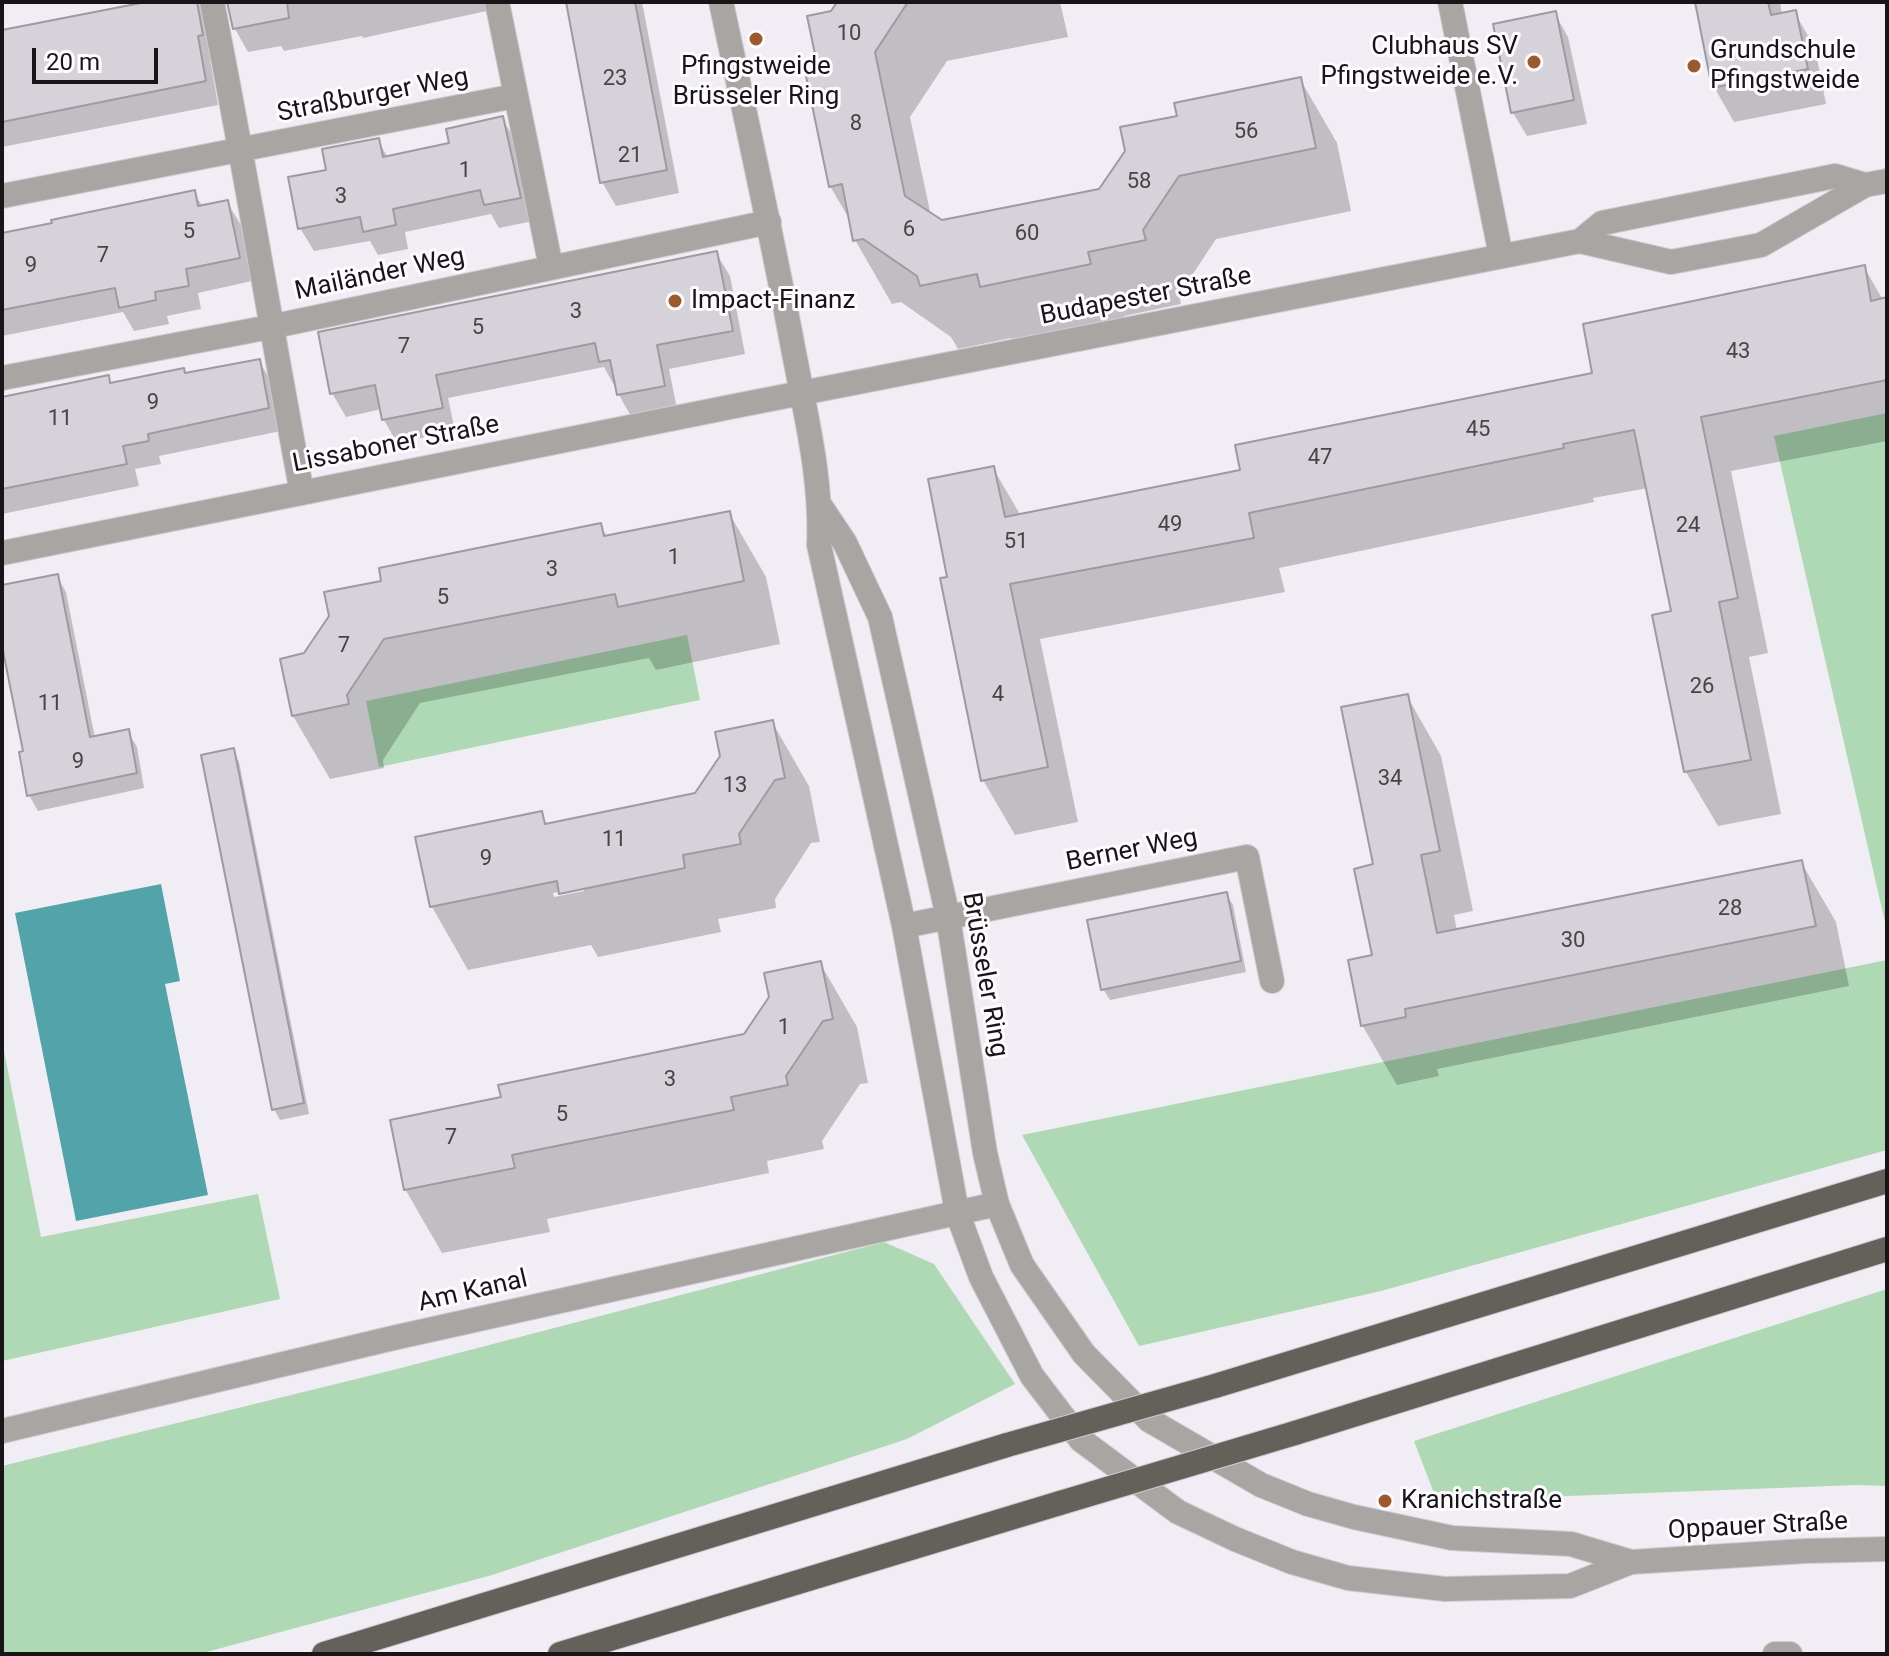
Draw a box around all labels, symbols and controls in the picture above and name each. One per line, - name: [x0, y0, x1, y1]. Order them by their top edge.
- house number: 10: [837, 21, 861, 47]
- marker: Pfingstweide Brüsseler Ring: [747, 30, 765, 48]
- place label: Clubhaus SV Pfingstweide e.V.: [1321, 31, 1518, 92]
- scale bar: [36, 32, 162, 82]
- place label: Grundschule Pfingstweide: [1710, 35, 1860, 96]
- text: 20 m: [46, 48, 100, 76]
- place label: Pfingstweide Brüsseler Ring: [673, 51, 839, 112]
- marker: Clubhaus SV Pfingstweide e.V.: [1525, 53, 1543, 71]
- marker: Grundschule Pfingstweide: [1685, 57, 1703, 75]
- street label: Straßburger Weg: [275, 62, 471, 130]
- house number: 23: [603, 66, 627, 92]
- house number: 8: [850, 111, 862, 137]
- house number: 56: [1234, 119, 1258, 145]
- house number: 21: [618, 143, 642, 169]
- house number: 1: [459, 158, 471, 184]
- house number: 58: [1127, 169, 1151, 195]
- house number: 3: [335, 184, 347, 210]
- house number: 6: [903, 217, 915, 243]
- house number: 5: [183, 219, 195, 245]
- house number: 60: [1015, 221, 1039, 247]
- street label: Mailänder Weg: [292, 242, 468, 308]
- house number: 7: [97, 243, 109, 269]
- house number: 9: [25, 253, 37, 279]
- street label: Budapester Straße: [1038, 261, 1254, 333]
- place label: Impact-Finanz: [691, 285, 855, 317]
- marker: Impact-Finanz: [666, 292, 684, 310]
- house number: 3: [570, 299, 582, 325]
- house number: 5: [472, 315, 484, 341]
- house number: 7: [398, 334, 410, 360]
- house number: 43: [1726, 339, 1750, 365]
- house number: 9: [147, 390, 159, 416]
- house number: 11: [48, 406, 72, 432]
- street label: Lissaboner Straße: [290, 410, 502, 480]
- house number: 45: [1466, 417, 1490, 443]
- house number: 47: [1308, 445, 1332, 471]
- house number: 49: [1158, 512, 1182, 538]
- house number: 24: [1676, 513, 1700, 539]
- house number: 51: [1004, 529, 1028, 555]
- house number: 1: [668, 545, 680, 571]
- house number: 3: [546, 557, 558, 583]
- house number: 5: [437, 585, 449, 611]
- house number: 7: [338, 633, 350, 659]
- house number: 26: [1690, 674, 1714, 700]
- house number: 4: [992, 682, 1004, 708]
- house number: 11: [38, 691, 62, 717]
- house number: 9: [72, 749, 84, 775]
- house number: 34: [1378, 766, 1402, 792]
- house number: 13: [723, 773, 747, 799]
- street label: Berner Weg: [1064, 823, 1200, 879]
- house number: 11: [602, 827, 626, 853]
- house number: 9: [480, 846, 492, 872]
- street label: Brüsseler Ring: [954, 890, 1014, 1060]
- house number: 28: [1718, 896, 1742, 922]
- house number: 30: [1561, 928, 1585, 954]
- house number: 1: [778, 1015, 790, 1041]
- house number: 3: [664, 1067, 676, 1093]
- house number: 5: [556, 1102, 568, 1128]
- house number: 7: [445, 1125, 457, 1151]
- street label: Am Kanal: [415, 1264, 531, 1320]
- place label: Kranichstraße: [1401, 1485, 1562, 1517]
- marker: Kranichstraße: [1376, 1492, 1394, 1510]
- street label: Oppauer Straße: [1667, 1507, 1849, 1547]

